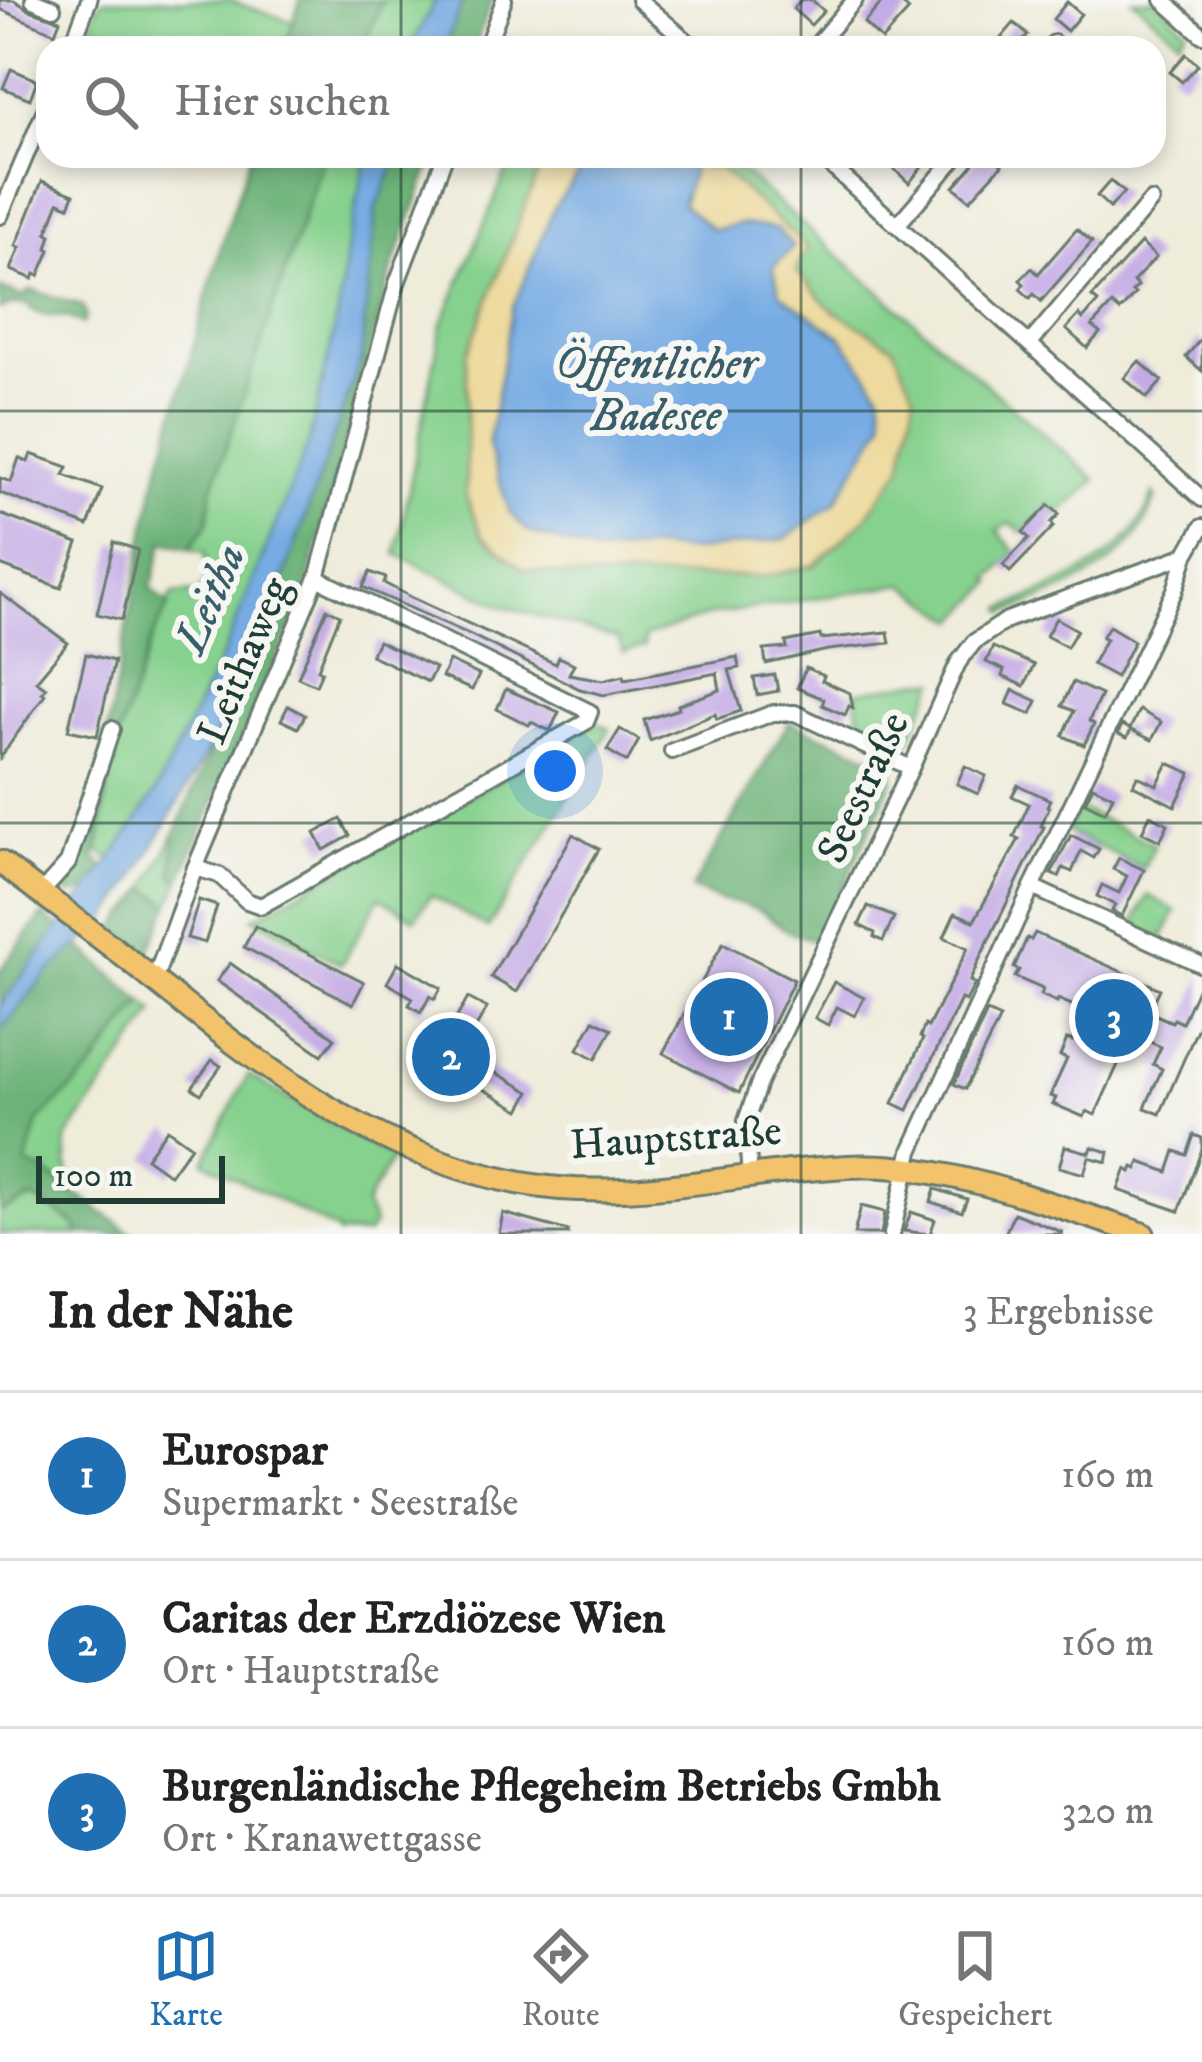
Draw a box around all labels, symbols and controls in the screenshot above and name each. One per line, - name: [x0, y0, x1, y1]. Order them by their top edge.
- search box: [36, 36, 1166, 168]
- icon: search: [78, 69, 144, 135]
- text: Hier suchen: [174, 74, 390, 130]
- water label: Öffentlicher Badesee: [555, 337, 760, 445]
- water label: Leitha: [162, 536, 259, 665]
- street label: Leithaweg: [187, 569, 304, 752]
- street label: Seestraße: [807, 704, 921, 872]
- your location: [525, 741, 585, 801]
- pin: 1: [690, 972, 768, 1062]
- pin: 3: [1075, 973, 1153, 1063]
- pin: 2: [412, 1012, 490, 1102]
- street label: Hauptstraße: [569, 1106, 783, 1172]
- scale bar: [36, 1150, 225, 1203]
- text: 100 m: [54, 1156, 133, 1197]
- text: In der Nähe: [48, 1280, 293, 1344]
- text: 3 Ergebnisse: [963, 1288, 1154, 1337]
- text: Eurospar: [162, 1423, 328, 1479]
- text: 1: [80, 1451, 94, 1500]
- text: 160 m: [1061, 1451, 1154, 1500]
- text: Supermarkt · Seestraße: [162, 1479, 519, 1528]
- text: Caritas der Erzdiözese Wien: [162, 1591, 665, 1647]
- text: 2: [77, 1619, 97, 1668]
- text: 160 m: [1061, 1619, 1154, 1668]
- text: Ort · Hauptstraße: [162, 1647, 439, 1696]
- text: Burgenländische Pflegeheim Betriebs Gmbh: [162, 1759, 941, 1815]
- text: 3: [80, 1787, 94, 1836]
- text: 320 m: [1062, 1787, 1154, 1836]
- text: Ort · Kranawettgasse: [162, 1815, 482, 1864]
- tab: Karte: [149, 1923, 223, 2036]
- tab: Route: [522, 1923, 600, 2036]
- tab: Gespeichert: [898, 1923, 1053, 2036]

